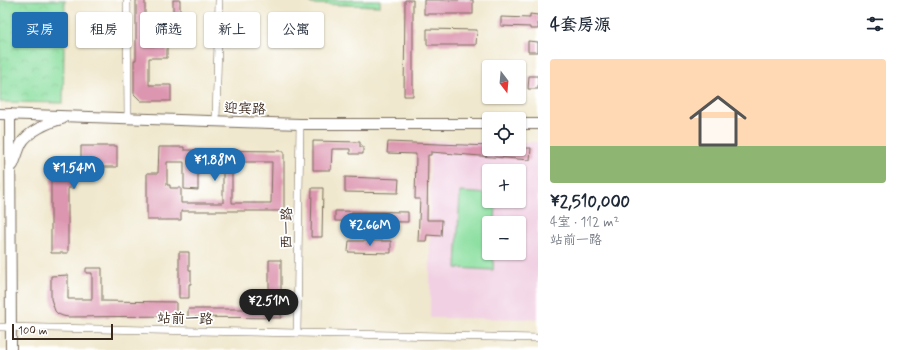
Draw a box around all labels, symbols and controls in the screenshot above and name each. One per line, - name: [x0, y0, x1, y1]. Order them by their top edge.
- chip: 买房: [12, 12, 68, 48]
- chip: 租房: [76, 12, 132, 48]
- chip: 筛选: [140, 12, 196, 48]
- chip: 新上: [204, 12, 260, 48]
- chip: 公寓: [268, 12, 324, 48]
- icon: filters: [864, 13, 886, 35]
- text: 4套房源: [550, 14, 611, 36]
- north arrow: [482, 60, 526, 104]
- map controls: [482, 60, 526, 260]
- icon: home: [682, 85, 754, 157]
- street label: 迎宾路: [224, 99, 266, 119]
- button: locate: [482, 112, 526, 156]
- pin: ¥1.88M: [182, 148, 248, 182]
- text: ¥1.88M: [194, 152, 236, 169]
- pin: ¥1.54M: [41, 156, 107, 190]
- text: ¥1.54M: [52, 160, 96, 177]
- button: +: [482, 164, 526, 208]
- text: ¥2,510,000: [550, 191, 630, 213]
- street label: 西一路: [278, 207, 296, 249]
- pin: ¥2.66M: [337, 213, 403, 247]
- text: 4室 · 112 m²: [550, 214, 619, 231]
- button: −: [482, 216, 526, 260]
- text: ¥2.66M: [349, 217, 391, 234]
- text: 站前一路: [550, 232, 602, 249]
- pin: ¥2.51M: [236, 289, 302, 323]
- text: ¥2.51M: [248, 293, 290, 310]
- street label: 站前一路: [157, 310, 213, 328]
- scale bar: [12, 322, 113, 341]
- text: 100 m: [18, 324, 48, 338]

